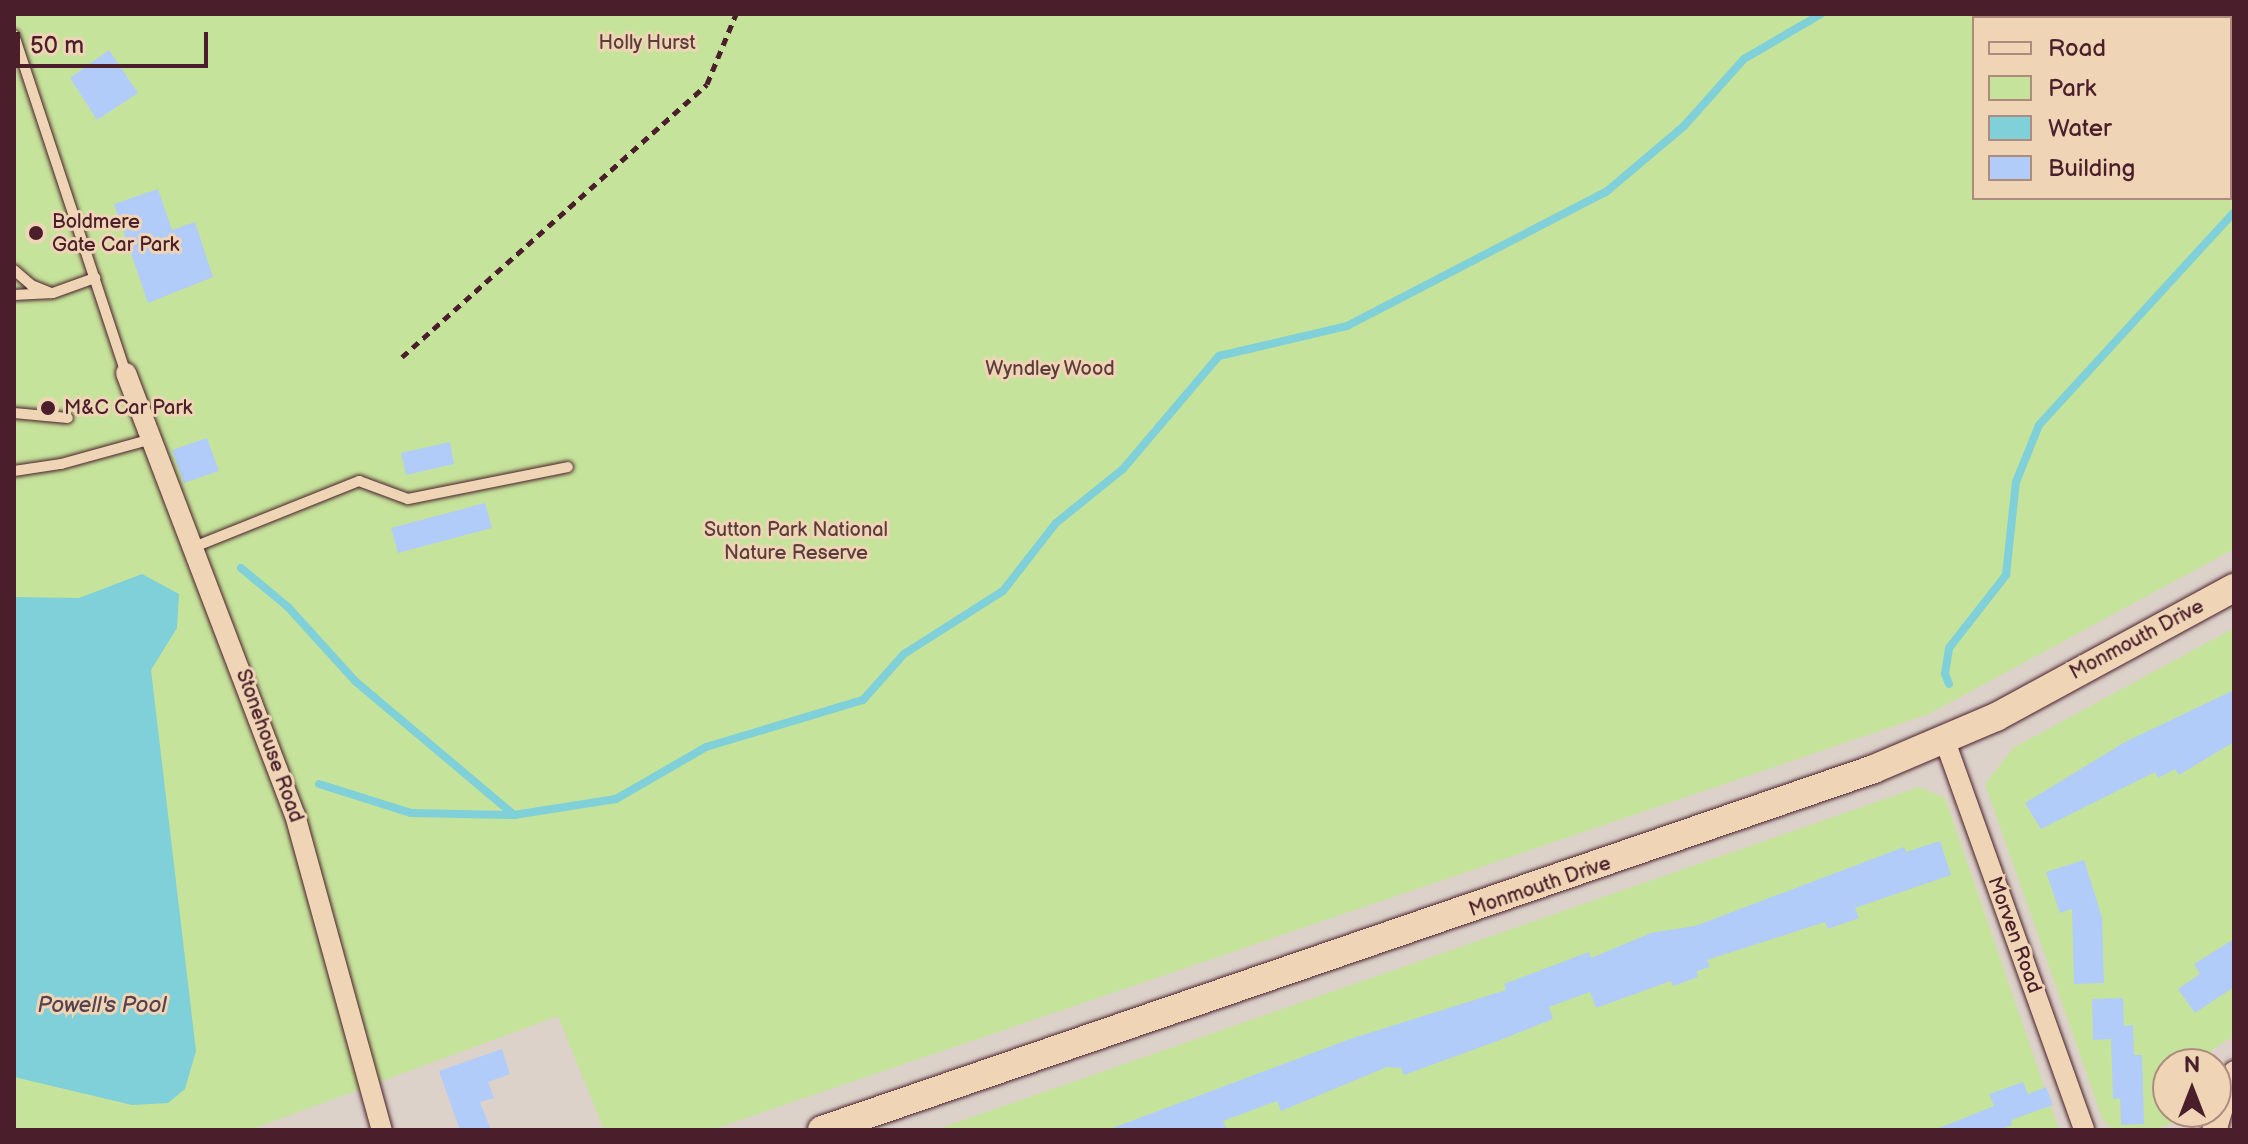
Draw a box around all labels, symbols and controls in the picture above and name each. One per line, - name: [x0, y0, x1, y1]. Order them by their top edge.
- scale bar: [20, 16, 212, 66]
- legend: [1972, 16, 2232, 200]
- text: 50 m: [30, 31, 84, 60]
- park label: Holly Hurst: [598, 31, 696, 55]
- text: Road: [2048, 34, 2106, 63]
- text: Park: [2048, 74, 2096, 103]
- text: Water: [2048, 114, 2112, 143]
- text: Building: [2048, 154, 2135, 183]
- place label: Boldmere Gate Car Park: [52, 210, 179, 257]
- marker: Boldmere Gate Car Park: [27, 224, 45, 242]
- park label: Wyndley Wood: [984, 357, 1116, 381]
- place label: M&C Car Park: [64, 396, 192, 420]
- marker: M&C Car Park: [39, 399, 57, 417]
- park label: Sutton Park National Nature Reserve: [704, 519, 888, 566]
- street label: Monmouth Drive: [2066, 595, 2208, 685]
- street label: Stonehouse Road: [230, 666, 308, 826]
- street label: Monmouth Drive: [1466, 852, 1614, 922]
- street label: Morven Road: [1982, 874, 2046, 996]
- water label: Powell's Pool: [38, 993, 166, 1019]
- north arrow: [2152, 1048, 2232, 1128]
- text: N: [2184, 1052, 2200, 1079]

